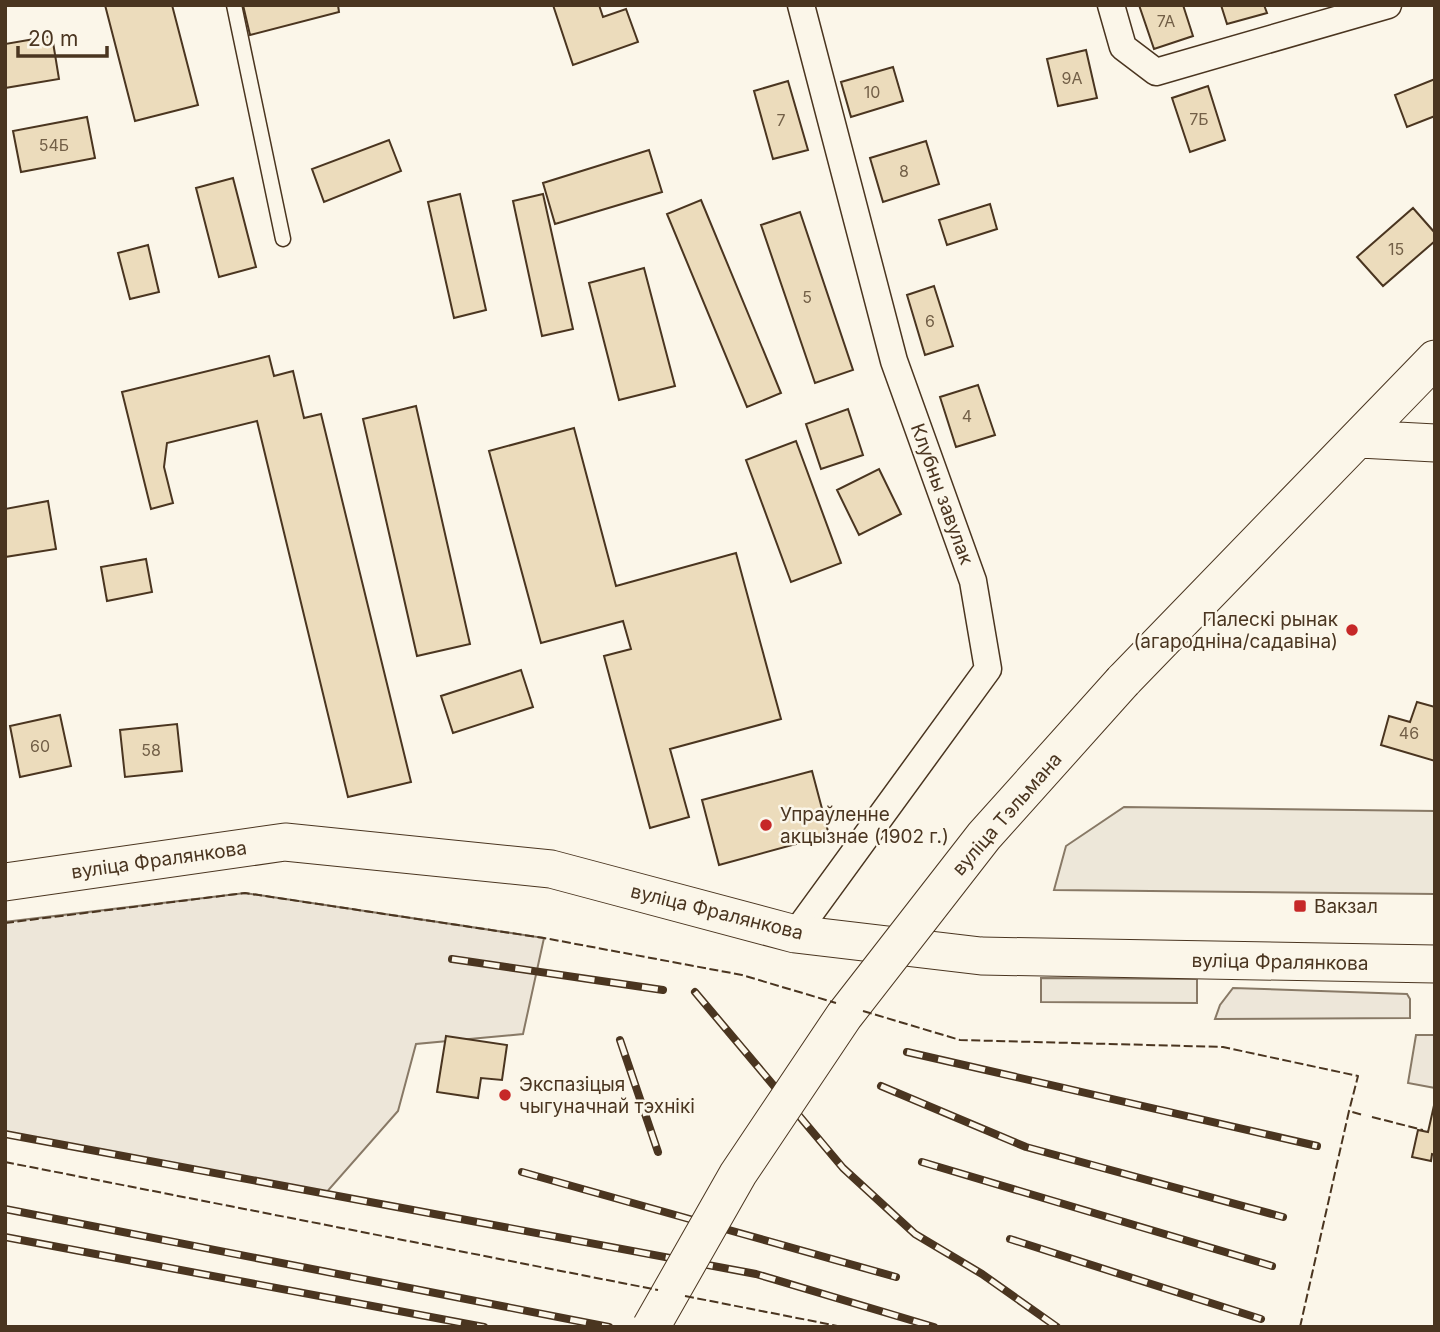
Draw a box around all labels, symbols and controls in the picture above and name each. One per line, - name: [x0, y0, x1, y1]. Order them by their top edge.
- house number: 7А: [1157, 11, 1175, 31]
- scale bar: [18, 14, 107, 58]
- text: 20 m: [28, 26, 78, 51]
- house number: 9А: [1062, 68, 1082, 88]
- house number: 10: [864, 82, 880, 102]
- house number: 7Б: [1189, 109, 1209, 129]
- house number: 7: [776, 110, 786, 130]
- house number: 54Б: [39, 135, 69, 155]
- house number: 8: [899, 161, 909, 181]
- house number: 15: [1388, 239, 1404, 259]
- house number: 5: [802, 287, 812, 307]
- house number: 6: [925, 311, 935, 331]
- house number: 4: [962, 406, 972, 426]
- street label: Клубны завулак: [906, 420, 978, 568]
- place label: Палескі рынак (агародніна/садавіна): [1133, 608, 1339, 653]
- marker: Палескі рынак (агародніна/садавіна): [1344, 622, 1360, 638]
- house number: 46: [1399, 723, 1419, 743]
- house number: 60: [30, 736, 50, 756]
- house number: 58: [141, 740, 161, 760]
- street label: вуліца Тэльмана: [947, 748, 1067, 880]
- place label: Упраўленне акцызнае (1902 г.): [780, 803, 949, 848]
- marker: Упраўленне акцызнае (1902 г.): [758, 817, 774, 833]
- street label: вуліца Фралянкова: [70, 836, 248, 884]
- street label: вуліца Фралянкова: [628, 879, 806, 945]
- place label: Вакзал: [1314, 895, 1378, 918]
- marker: Вакзал: [1292, 898, 1308, 914]
- street label: вуліца Фралянкова: [1191, 949, 1369, 975]
- place label: Экспазіцыя чыгуначнай тэхнікі: [519, 1073, 695, 1118]
- marker: Экспазіцыя чыгуначнай тэхнікі: [497, 1087, 513, 1103]

